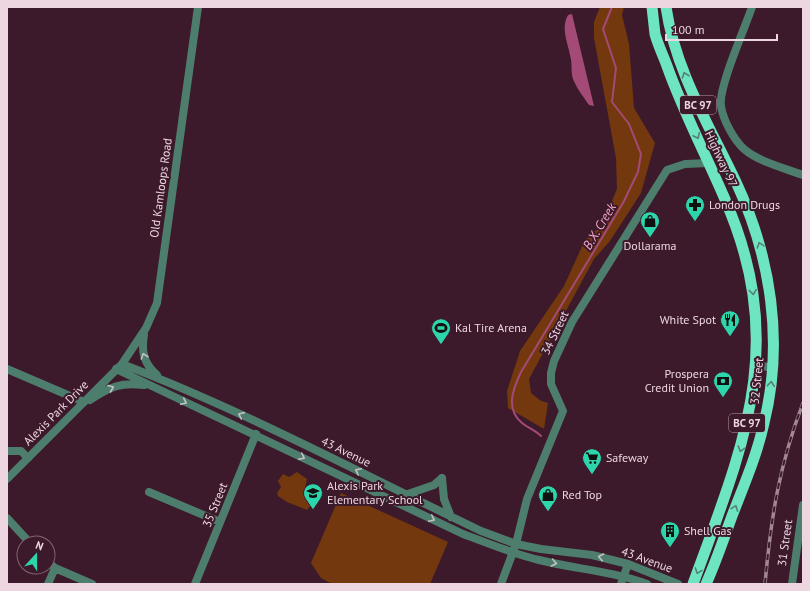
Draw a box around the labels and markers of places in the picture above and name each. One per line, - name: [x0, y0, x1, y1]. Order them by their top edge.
- pharmacy icon: London Drugs: [684, 194, 706, 222]
- place label: London Drugs: [709, 197, 780, 212]
- shop icon: Dollarama: [639, 210, 661, 238]
- place label: Dollarama: [624, 238, 677, 253]
- restaurant icon: White Spot: [719, 309, 741, 337]
- place label: White Spot: [660, 312, 716, 327]
- sports icon: Kal Tire Arena: [430, 317, 452, 345]
- place label: Kal Tire Arena: [455, 320, 527, 335]
- place label: Prospera Credit Union: [645, 366, 709, 395]
- bank icon: Prospera Credit Union: [712, 370, 734, 398]
- supermarket icon: Safeway: [581, 447, 603, 475]
- place label: Safeway: [606, 450, 649, 465]
- place label: Alexis Park Elementary School: [327, 478, 423, 507]
- school or university icon: Alexis Park Elementary School: [302, 482, 324, 510]
- shop icon: Red Top: [537, 484, 559, 512]
- place label: Red Top: [562, 487, 602, 502]
- building icon: Shell Gas: [659, 520, 681, 548]
- place label: Shell Gas: [684, 523, 732, 538]

